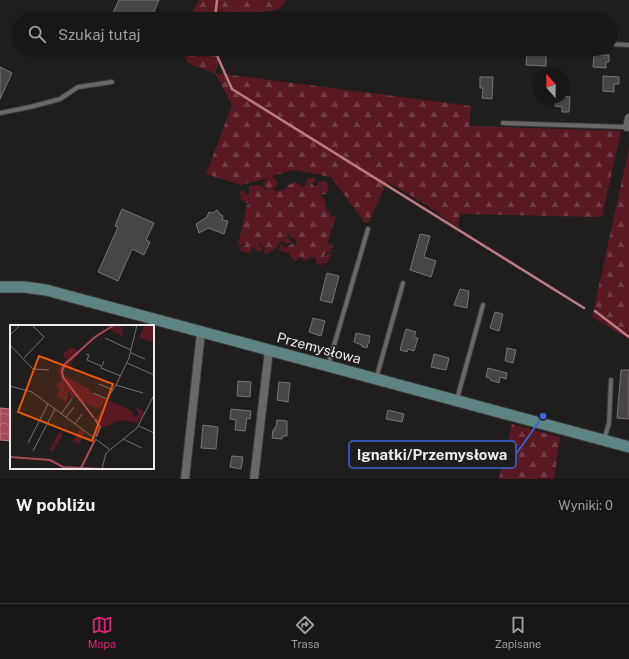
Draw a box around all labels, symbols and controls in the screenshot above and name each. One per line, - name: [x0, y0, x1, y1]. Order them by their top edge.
- search box: [12, 12, 617, 56]
- icon: search: [26, 23, 48, 45]
- text: Szukaj tutaj: [58, 26, 141, 43]
- north arrow: [533, 68, 569, 104]
- inset map: [10, 325, 154, 469]
- street label: Przemysłowa: [275, 329, 363, 367]
- callout: Ignatki/Przemysłowa: [349, 441, 516, 468]
- text: Ignatki/Przemysłowa: [357, 446, 507, 463]
- text: W pobliżu: [16, 495, 95, 515]
- text: Wyniki: 0: [558, 498, 613, 513]
- tab: Mapa: [88, 614, 116, 650]
- tab: Trasa: [291, 614, 319, 650]
- tab: Zapisane: [495, 614, 541, 650]

